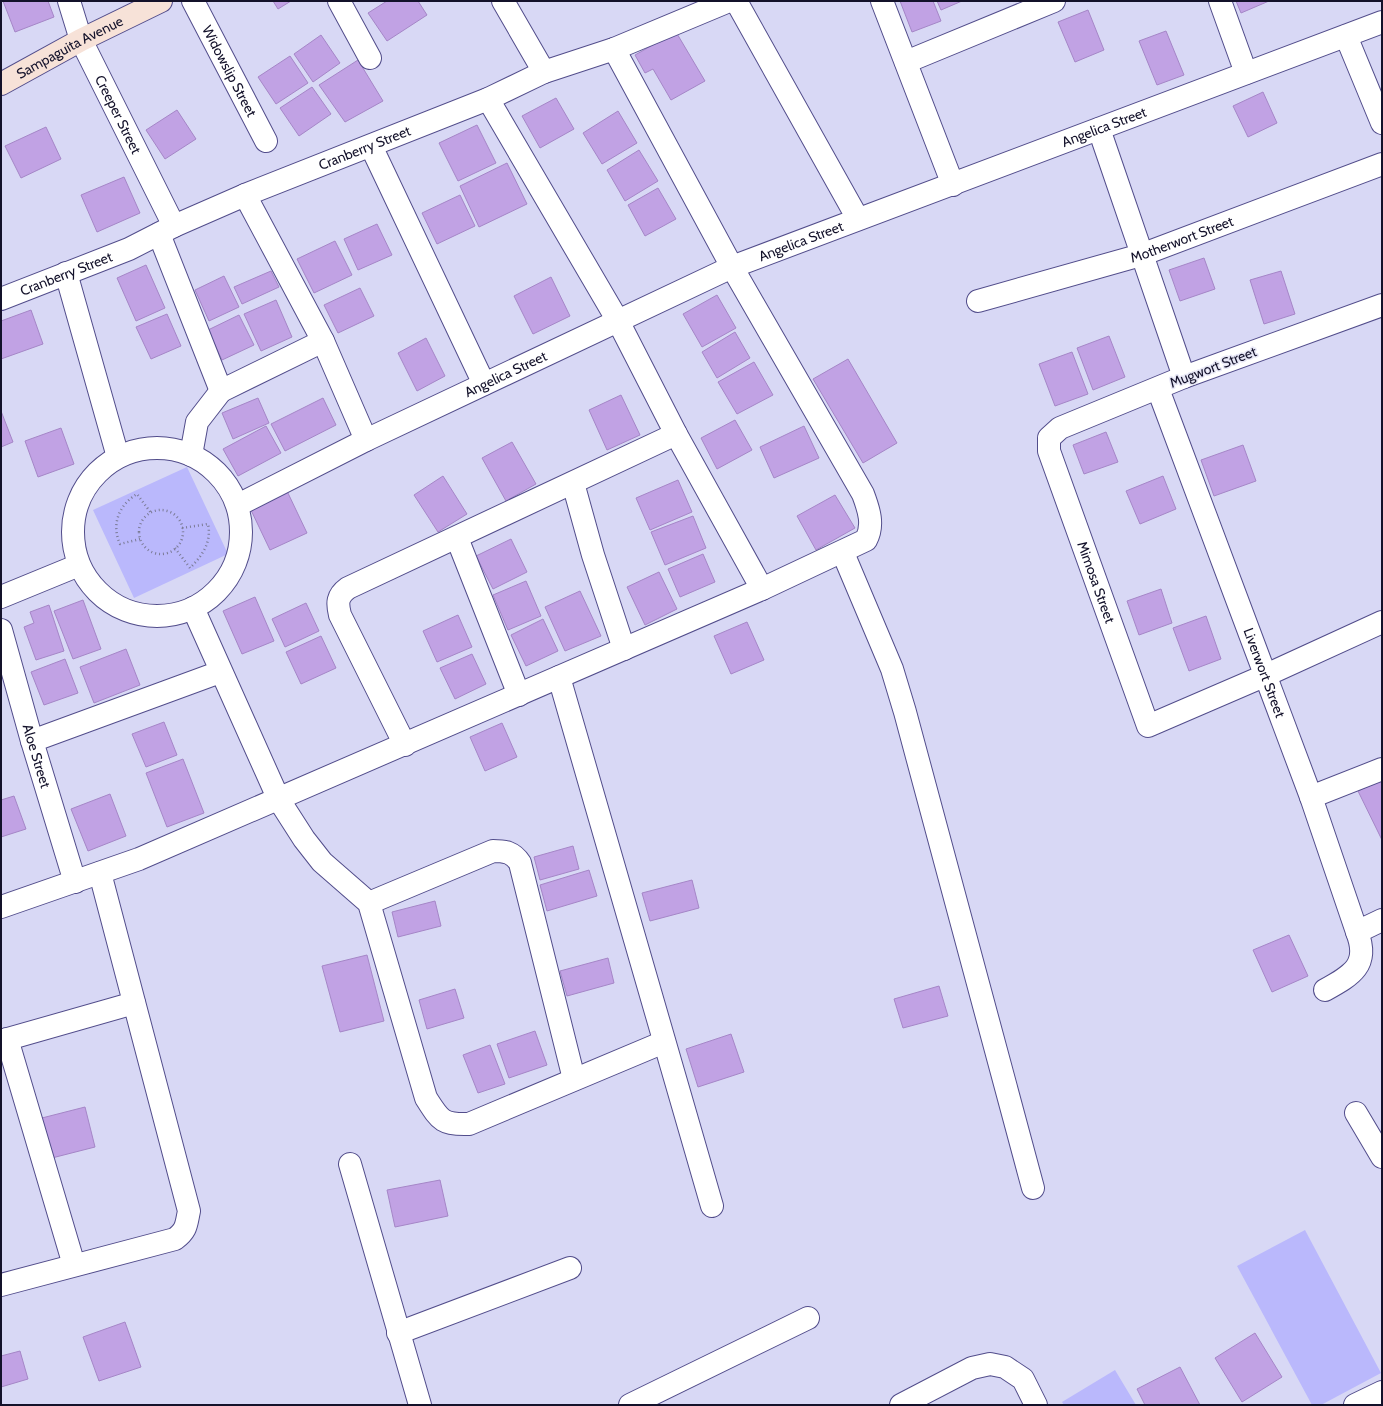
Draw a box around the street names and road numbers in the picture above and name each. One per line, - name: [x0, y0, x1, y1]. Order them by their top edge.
- street label: Sampaguita Avenue: [13, 12, 126, 83]
- street label: Widowslip Street: [198, 22, 261, 120]
- street label: Creeper Street: [91, 72, 146, 157]
- street label: Angelica Street: [1059, 103, 1149, 151]
- street label: Cranberry Street: [316, 121, 413, 174]
- street label: Motherwort Street: [1128, 212, 1236, 267]
- street label: Angelica Street: [756, 217, 846, 265]
- street label: Cranberry Street: [18, 247, 115, 300]
- street label: Mugwort Street: [1167, 342, 1259, 392]
- street label: Angelica Street: [461, 347, 550, 401]
- street label: Mimosa Street: [1073, 539, 1119, 626]
- street label: Liverwort Street: [1239, 625, 1290, 720]
- street label: Aloe Street: [19, 722, 55, 790]

